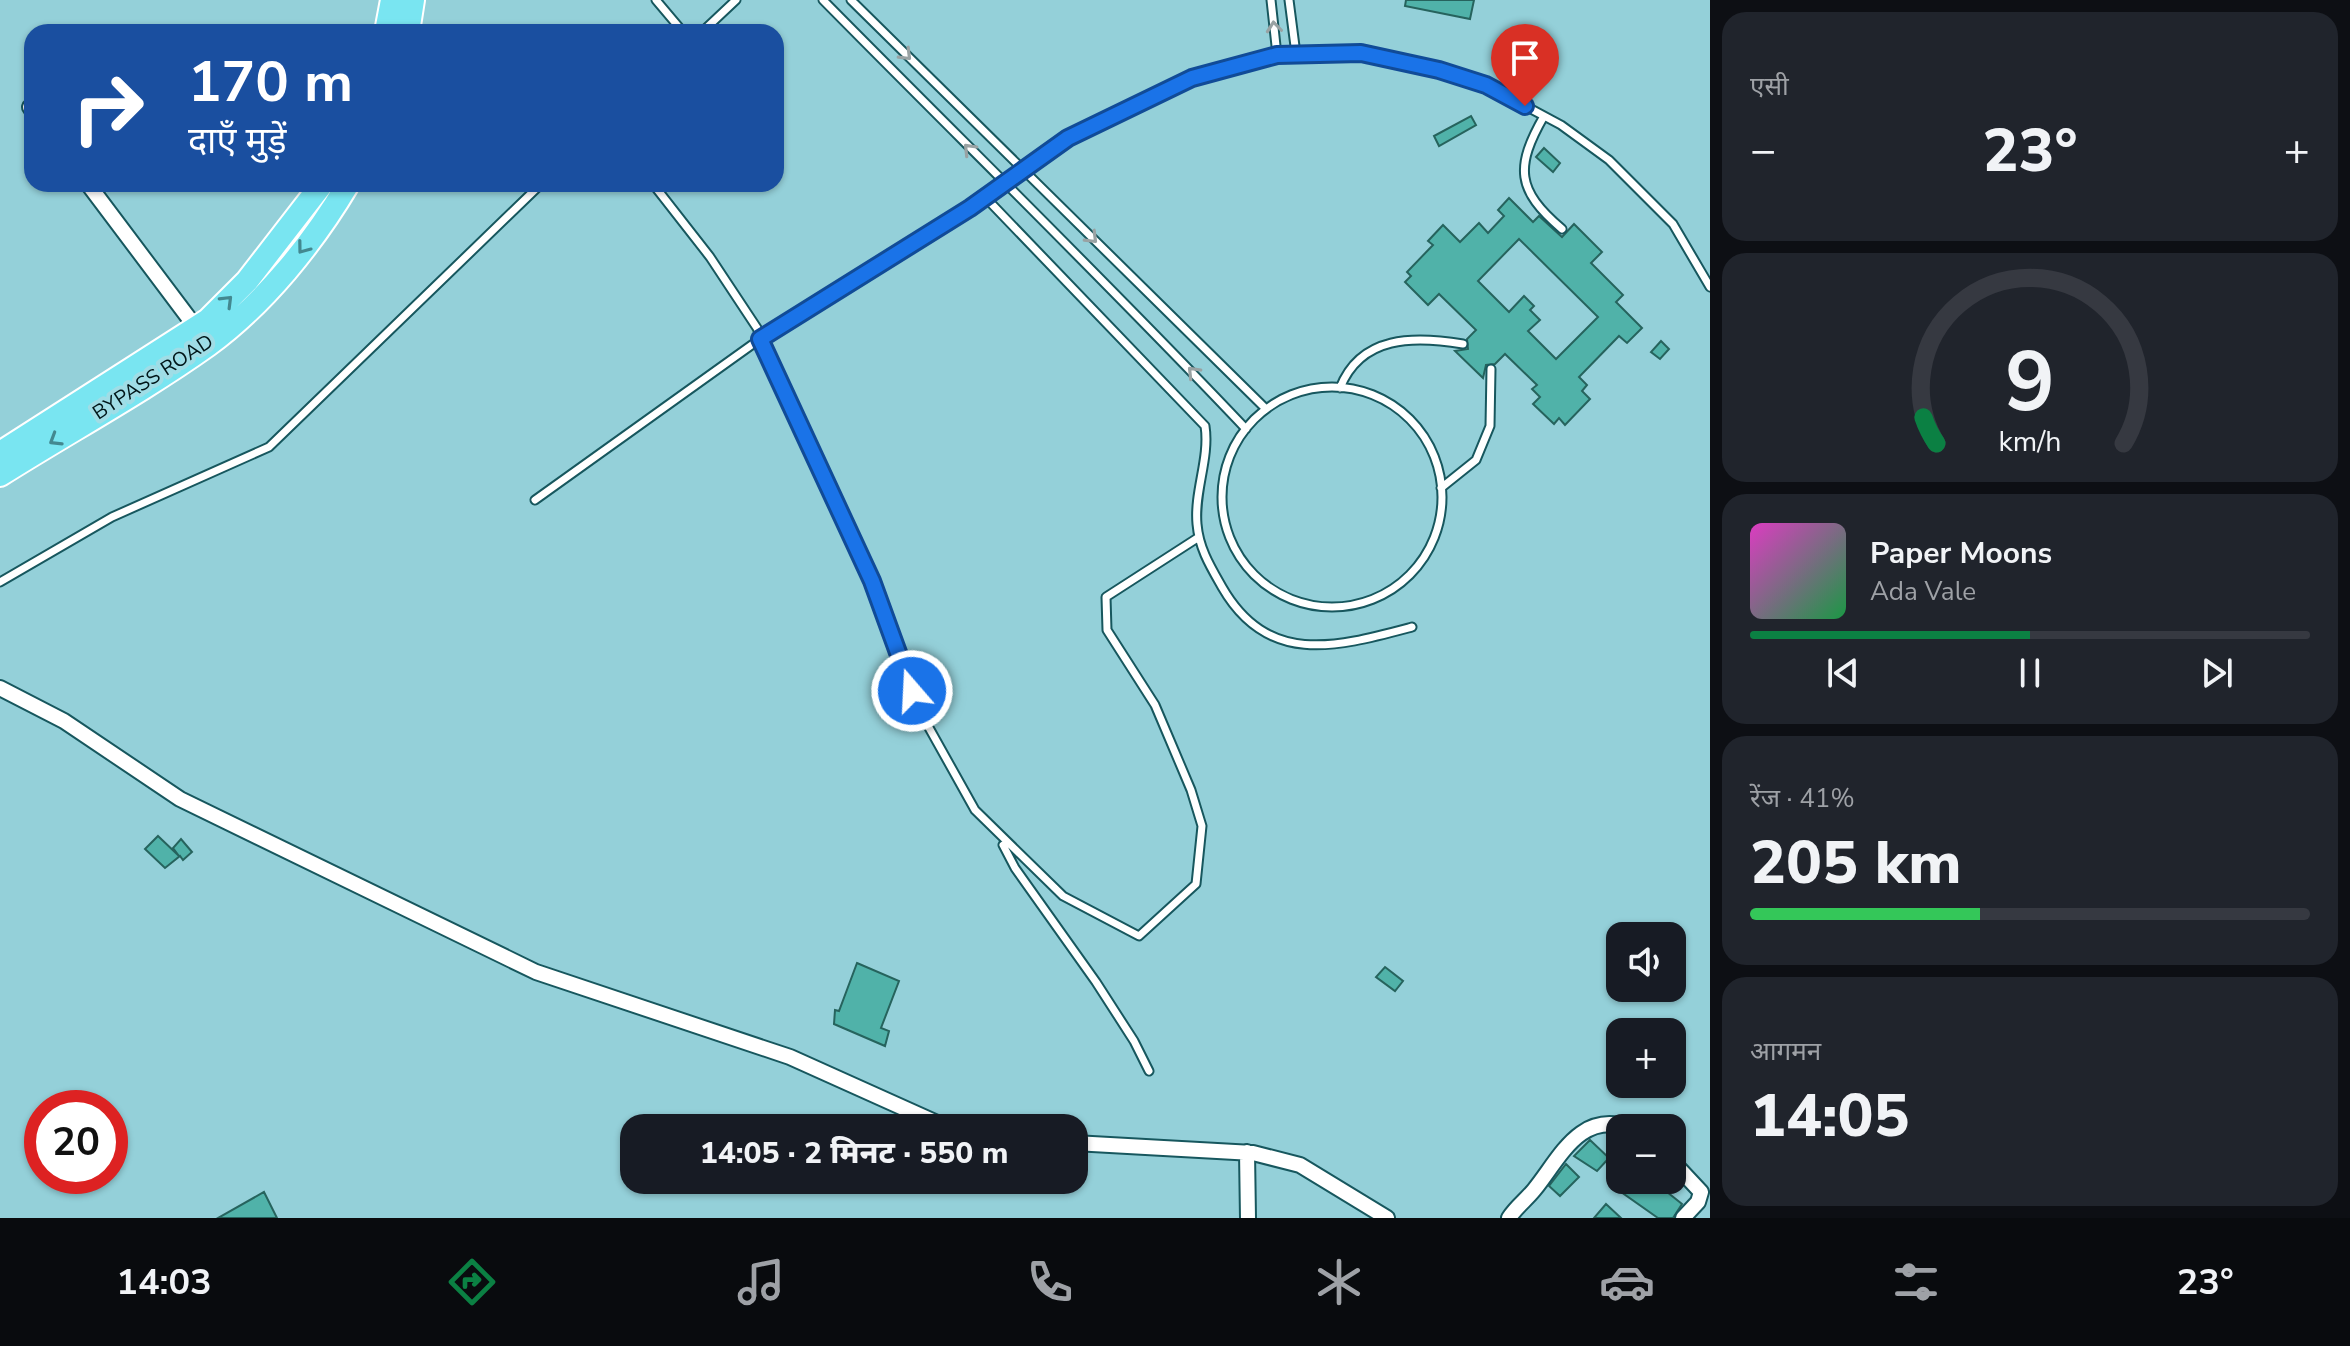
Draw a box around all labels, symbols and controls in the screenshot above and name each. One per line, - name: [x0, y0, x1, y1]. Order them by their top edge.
- one-way arrow: [1265, 20, 1282, 33]
- pin: [1491, 24, 1559, 106]
- icon: arrive: [1503, 36, 1547, 80]
- text: 170 m: [188, 44, 353, 121]
- one-way arrow: [897, 46, 911, 60]
- icon: right: [56, 56, 160, 160]
- text: एसी: [1750, 69, 1789, 104]
- text: 23°: [1982, 110, 2078, 192]
- text: दाएँ मुड़ें: [188, 117, 286, 166]
- text: −: [1750, 121, 1776, 181]
- text: +: [2284, 121, 2310, 181]
- one-way arrow: [964, 144, 978, 158]
- one-way arrow: [1083, 228, 1097, 243]
- one-way arrow: [298, 239, 313, 254]
- one-way arrow: [218, 296, 232, 310]
- text: 9: [2005, 325, 2055, 438]
- street label: BYPASS ROAD: [87, 328, 219, 426]
- one-way arrow: [1187, 367, 1202, 381]
- text: km/h: [1999, 422, 2061, 461]
- one-way arrow: [50, 430, 64, 445]
- text: Paper Moons: [1870, 533, 2052, 574]
- text: Ada Vale: [1870, 574, 1976, 609]
- position arrow: [870, 649, 954, 733]
- icon: previous: [1821, 651, 1865, 695]
- icon: pause: [2008, 651, 2052, 695]
- icon: next: [2195, 651, 2239, 695]
- text: रेंज · 41%: [1750, 781, 1855, 816]
- text: 205 km: [1750, 822, 1962, 904]
- map controls: [1606, 922, 1686, 1194]
- button: sound: [1606, 922, 1686, 1002]
- button: +: [1606, 1018, 1686, 1098]
- text: आगमन: [1750, 1034, 1821, 1069]
- text: 14:05: [1750, 1075, 1910, 1157]
- speed limit sign: 20: [24, 1090, 128, 1194]
- button: −: [1606, 1114, 1686, 1194]
- text: 14:05 · 2 मिनट · 550 m: [700, 1133, 1008, 1174]
- icon: directions: [444, 1254, 500, 1310]
- icon: music: [733, 1254, 789, 1310]
- icon: phone: [1022, 1254, 1078, 1310]
- icon: climate: [1311, 1254, 1367, 1310]
- icon: car: [1599, 1254, 1655, 1310]
- icon: filters: [1888, 1254, 1944, 1310]
- text: 14:03: [116, 1258, 212, 1307]
- text: 23°: [2177, 1258, 2234, 1307]

